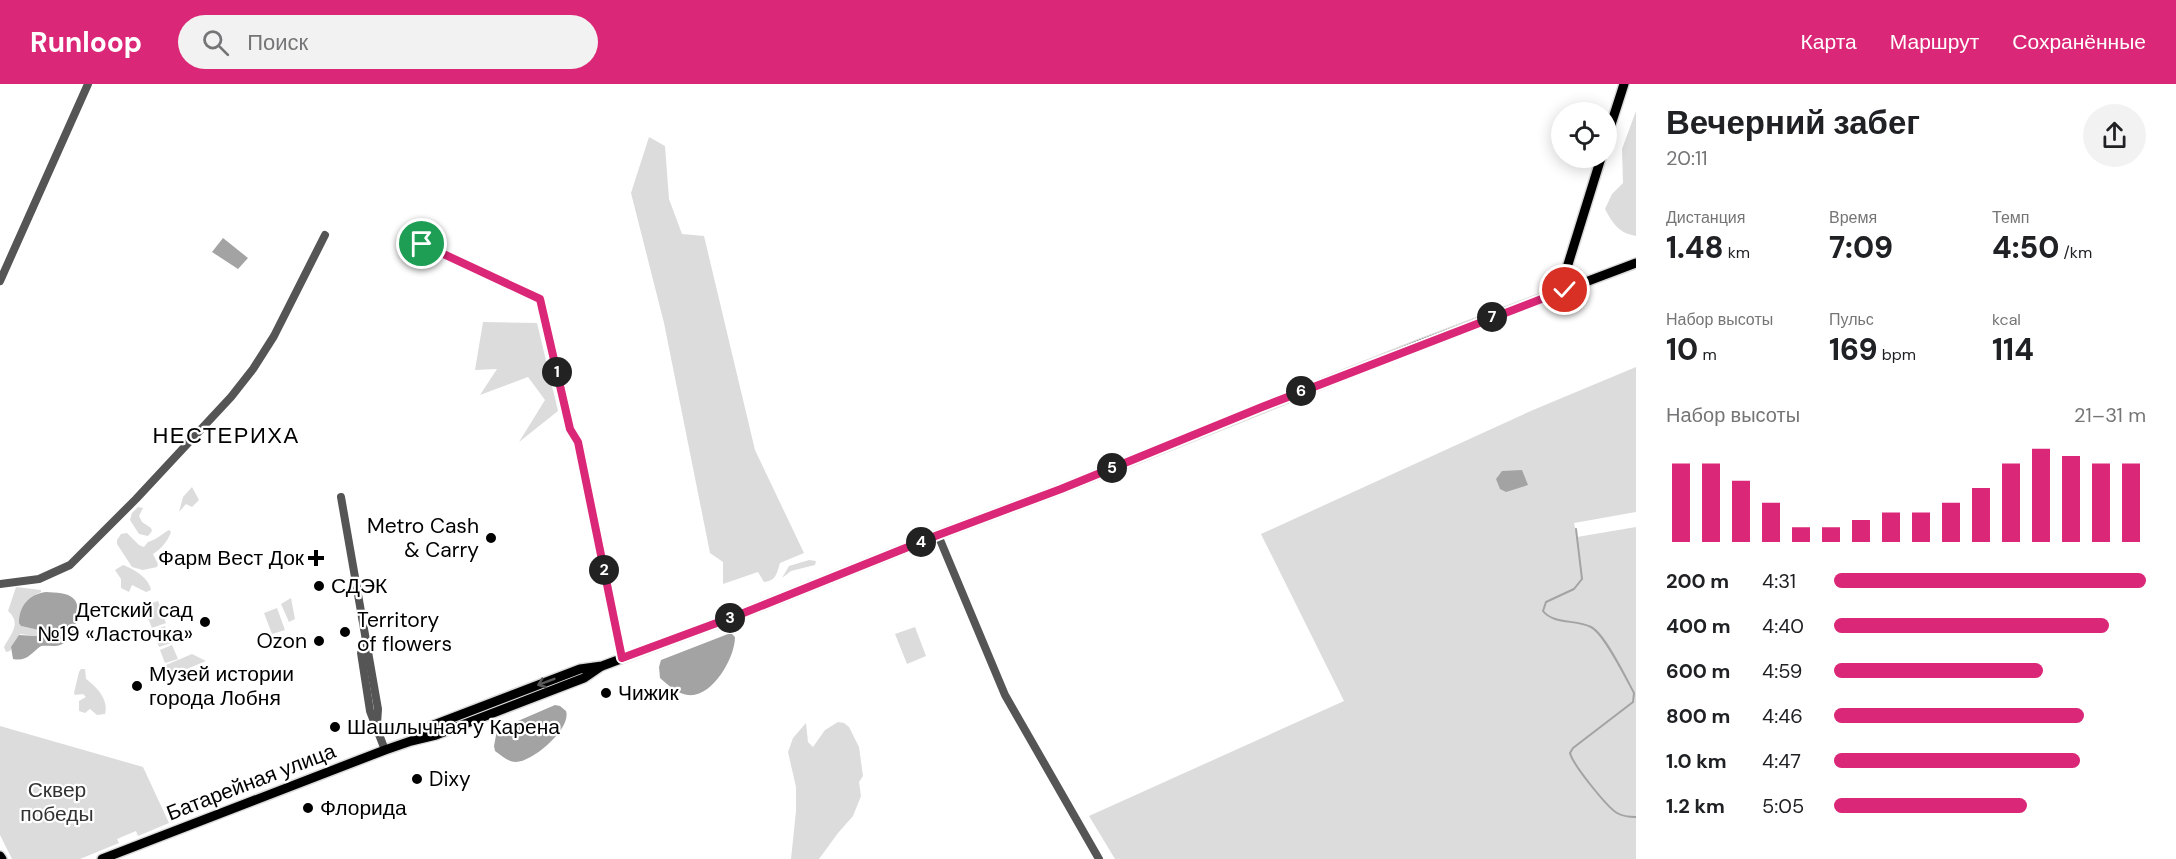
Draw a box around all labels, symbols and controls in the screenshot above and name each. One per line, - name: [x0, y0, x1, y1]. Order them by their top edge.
- search box: [178, 15, 598, 69]
- text: Runloop: [30, 24, 142, 61]
- icon: search: [199, 26, 232, 59]
- text: Поиск: [247, 28, 308, 57]
- text: Карта: [1801, 28, 1857, 56]
- text: Маршрут: [1890, 28, 1979, 56]
- text: Сохранённые: [2012, 28, 2146, 56]
- text: Вечерний забег: [1666, 101, 1920, 144]
- map controls: [1551, 102, 1617, 168]
- button: locate: [1551, 102, 1617, 168]
- button: share: [2083, 104, 2146, 167]
- text: 20:11: [1666, 145, 1708, 171]
- text: Дистанция: [1666, 207, 1745, 228]
- text: Время: [1829, 207, 1877, 228]
- text: Темп: [1992, 207, 2029, 228]
- pin: [396, 218, 447, 269]
- icon: arrive: [405, 227, 438, 260]
- text: 1.48: [1666, 228, 1724, 267]
- text: 7:09: [1829, 228, 1893, 267]
- text: 4:50: [1992, 228, 2059, 267]
- text: km: [1724, 242, 1750, 263]
- text: /km: [2059, 242, 2092, 263]
- pin: [1539, 264, 1590, 315]
- icon: check: [1548, 273, 1581, 306]
- pin: 7: [1477, 302, 1507, 332]
- text: 7: [1488, 306, 1496, 327]
- text: Набор высоты: [1666, 309, 1773, 330]
- text: Пульс: [1829, 309, 1874, 330]
- text: kcal: [1992, 309, 2021, 330]
- text: 10: [1666, 330, 1698, 369]
- text: 169: [1829, 330, 1878, 369]
- text: 114: [1992, 330, 2034, 369]
- text: m: [1698, 344, 1717, 365]
- text: bpm: [1878, 344, 1916, 365]
- pin: 1: [542, 357, 572, 387]
- text: 1: [554, 361, 560, 382]
- pin: 6: [1286, 376, 1316, 406]
- text: 6: [1296, 380, 1306, 401]
- text: Набор высоты: [1666, 402, 1800, 428]
- text: 21–31 m: [2074, 402, 2146, 428]
- district label: НЕСТЕРИХА: [152, 421, 300, 450]
- pin: 5: [1097, 453, 1127, 483]
- text: 5: [1107, 457, 1117, 478]
- place label: Metro Cash & Carry: [367, 512, 479, 564]
- pin: 4: [906, 527, 936, 557]
- marker: Metro Cash & Carry: [484, 531, 498, 545]
- text: 4: [916, 531, 926, 552]
- place label: Фарм Вест Док: [158, 544, 305, 572]
- marker: Фарм Вест Док: [309, 551, 323, 565]
- pin: 2: [589, 555, 619, 585]
- text: 2: [599, 559, 609, 580]
- text: 200 m: [1666, 568, 1729, 594]
- text: 4:31: [1762, 568, 1796, 594]
- place label: СДЭК: [331, 572, 388, 600]
- marker: СДЭК: [312, 579, 326, 593]
- place label: Детский сад №19 «Ласточка»: [37, 596, 193, 648]
- pin: 3: [715, 603, 745, 633]
- place label: Territory of flowers: [357, 606, 452, 658]
- text: 3: [725, 607, 735, 628]
- text: 400 m: [1666, 613, 1731, 639]
- text: 4:40: [1762, 613, 1804, 639]
- marker: Детский сад №19 «Ласточка»: [198, 615, 212, 629]
- marker: Territory of flowers: [338, 625, 352, 639]
- place label: Ozon: [257, 627, 307, 655]
- marker: Ozon: [312, 634, 326, 648]
- text: 600 m: [1666, 658, 1730, 684]
- text: 4:59: [1762, 658, 1802, 684]
- place label: Музей истории города Лобня: [149, 660, 294, 712]
- one-way arrow: [538, 677, 556, 688]
- marker: Музей истории города Лобня: [130, 679, 144, 693]
- place label: Чижик: [618, 679, 680, 707]
- marker: Чижик: [599, 686, 613, 700]
- text: 800 m: [1666, 703, 1730, 729]
- text: 4:46: [1762, 703, 1803, 729]
- place label: Шашлычная у Карена: [347, 713, 560, 741]
- marker: Шашлычная у Карена: [328, 720, 342, 734]
- street label: Батарейная улица: [162, 737, 340, 827]
- text: 1.0 km: [1666, 748, 1727, 774]
- text: 4:47: [1762, 748, 1801, 774]
- place label: Dixy: [429, 765, 471, 793]
- marker: Dixy: [410, 772, 424, 786]
- park label: Сквер победы: [20, 776, 94, 828]
- text: 1.2 km: [1666, 793, 1725, 819]
- text: 5:05: [1762, 793, 1804, 819]
- place label: Флорида: [320, 794, 407, 822]
- marker: Флорида: [301, 801, 315, 815]

